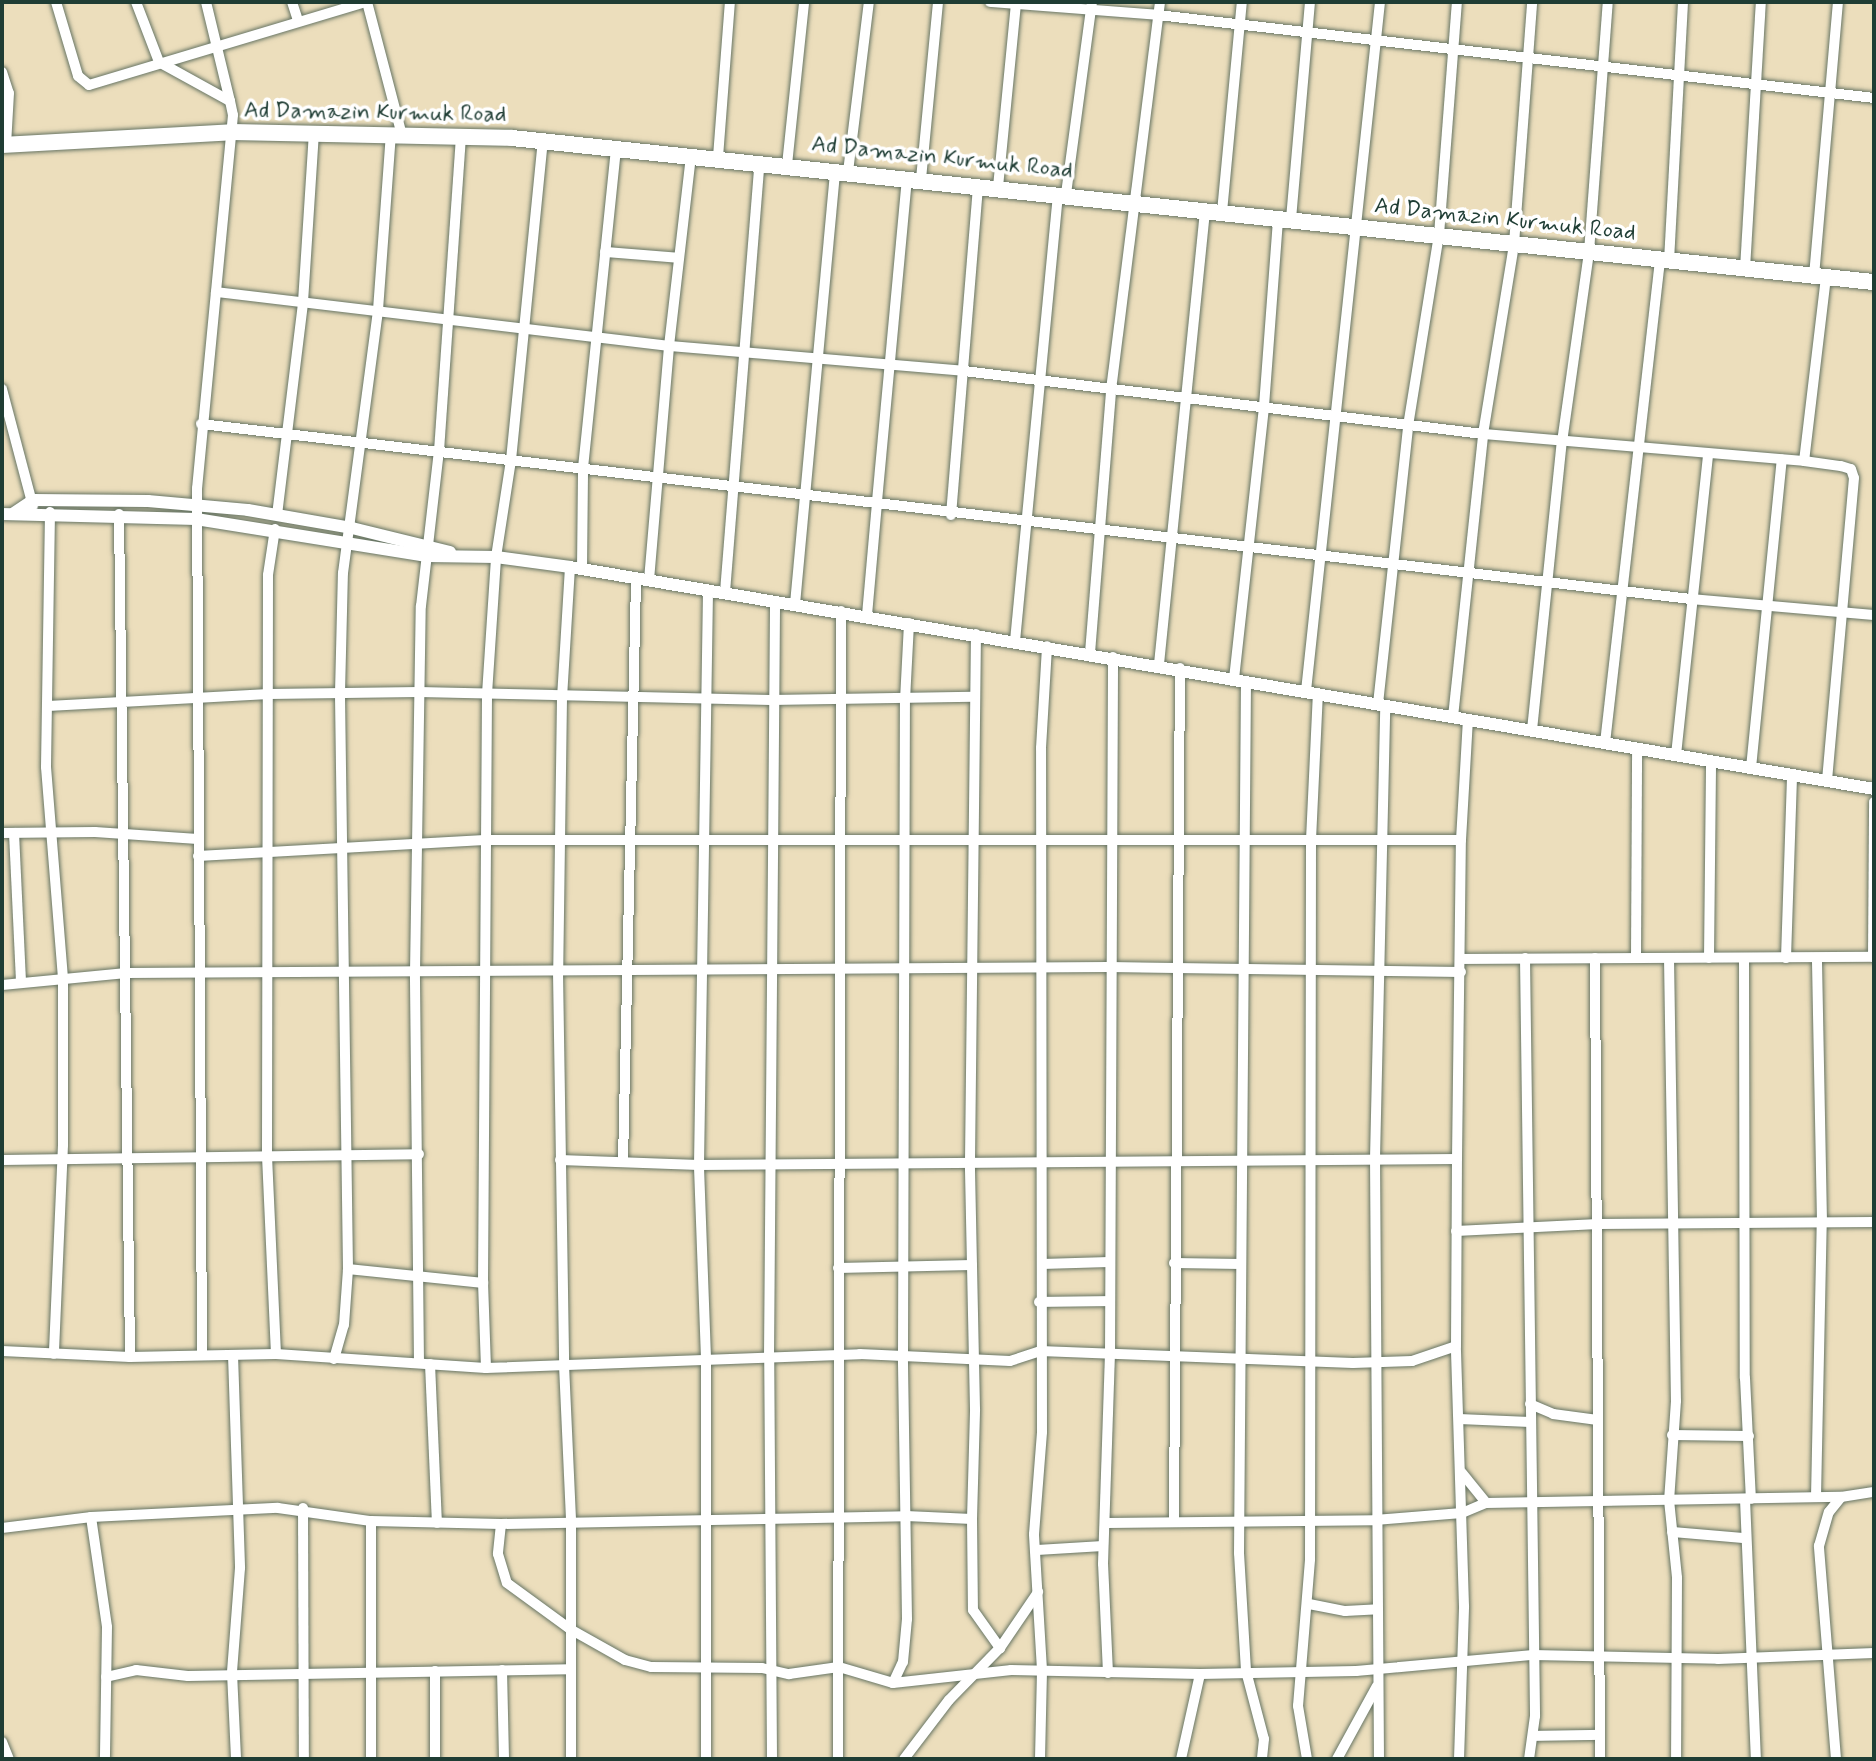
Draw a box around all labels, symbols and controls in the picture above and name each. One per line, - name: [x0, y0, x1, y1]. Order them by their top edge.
- street label: Ad Damazin Kurmuk Road: [244, 97, 506, 129]
- street label: Ad Damazin Kurmuk Road: [811, 131, 1073, 185]
- street label: Ad Damazin Kurmuk Road: [1374, 193, 1636, 247]

